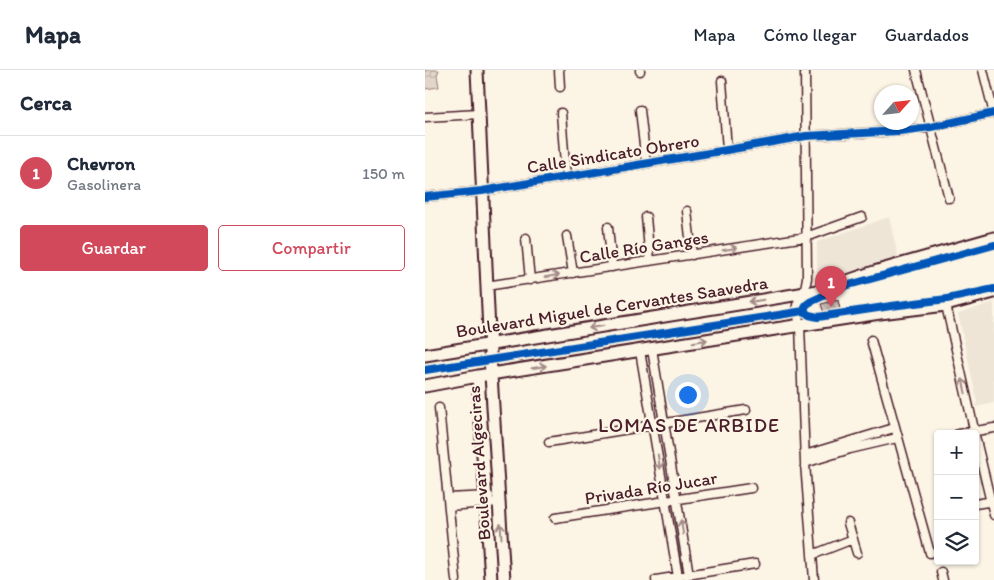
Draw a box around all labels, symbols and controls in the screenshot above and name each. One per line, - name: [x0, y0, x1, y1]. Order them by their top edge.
- text: Mapa: [25, 20, 81, 49]
- text: Mapa: [694, 24, 735, 46]
- text: Cómo llegar: [763, 24, 857, 46]
- text: Guardados: [885, 24, 969, 46]
- north arrow: [874, 85, 919, 130]
- text: Cerca: [20, 90, 72, 115]
- street label: Calle Sindicato Obrero: [525, 130, 701, 178]
- text: Chevron: [67, 152, 135, 175]
- text: 1: [32, 164, 40, 183]
- text: 150 m: [362, 164, 405, 183]
- text: Gasolinera: [67, 175, 141, 194]
- button: Guardar: [20, 225, 208, 271]
- button: Compartir: [218, 225, 405, 271]
- street label: Calle Río Ganges: [578, 226, 710, 268]
- one-way arrow: [722, 244, 738, 254]
- pin: 1: [815, 266, 847, 307]
- street label: Boulevard Miguel de Cervantes Saavedra: [454, 271, 770, 343]
- one-way arrow: [544, 271, 560, 281]
- one-way arrow: [749, 297, 765, 307]
- one-way arrow: [588, 323, 604, 333]
- one-way arrow: [691, 336, 707, 346]
- one-way arrow: [531, 362, 547, 372]
- one-way arrow: [959, 379, 969, 395]
- your location: [675, 382, 701, 408]
- street label: Boulevard Algeciras: [463, 385, 495, 541]
- district label: LOMAS DE ARBIDE: [598, 413, 780, 437]
- map controls: [934, 430, 979, 565]
- button: +: [934, 430, 979, 475]
- one-way arrow: [654, 454, 664, 470]
- street label: Privada Río Jucar: [583, 467, 719, 509]
- button: −: [934, 475, 979, 520]
- one-way arrow: [676, 519, 686, 535]
- button: layers: [934, 520, 979, 565]
- one-way arrow: [496, 524, 505, 540]

